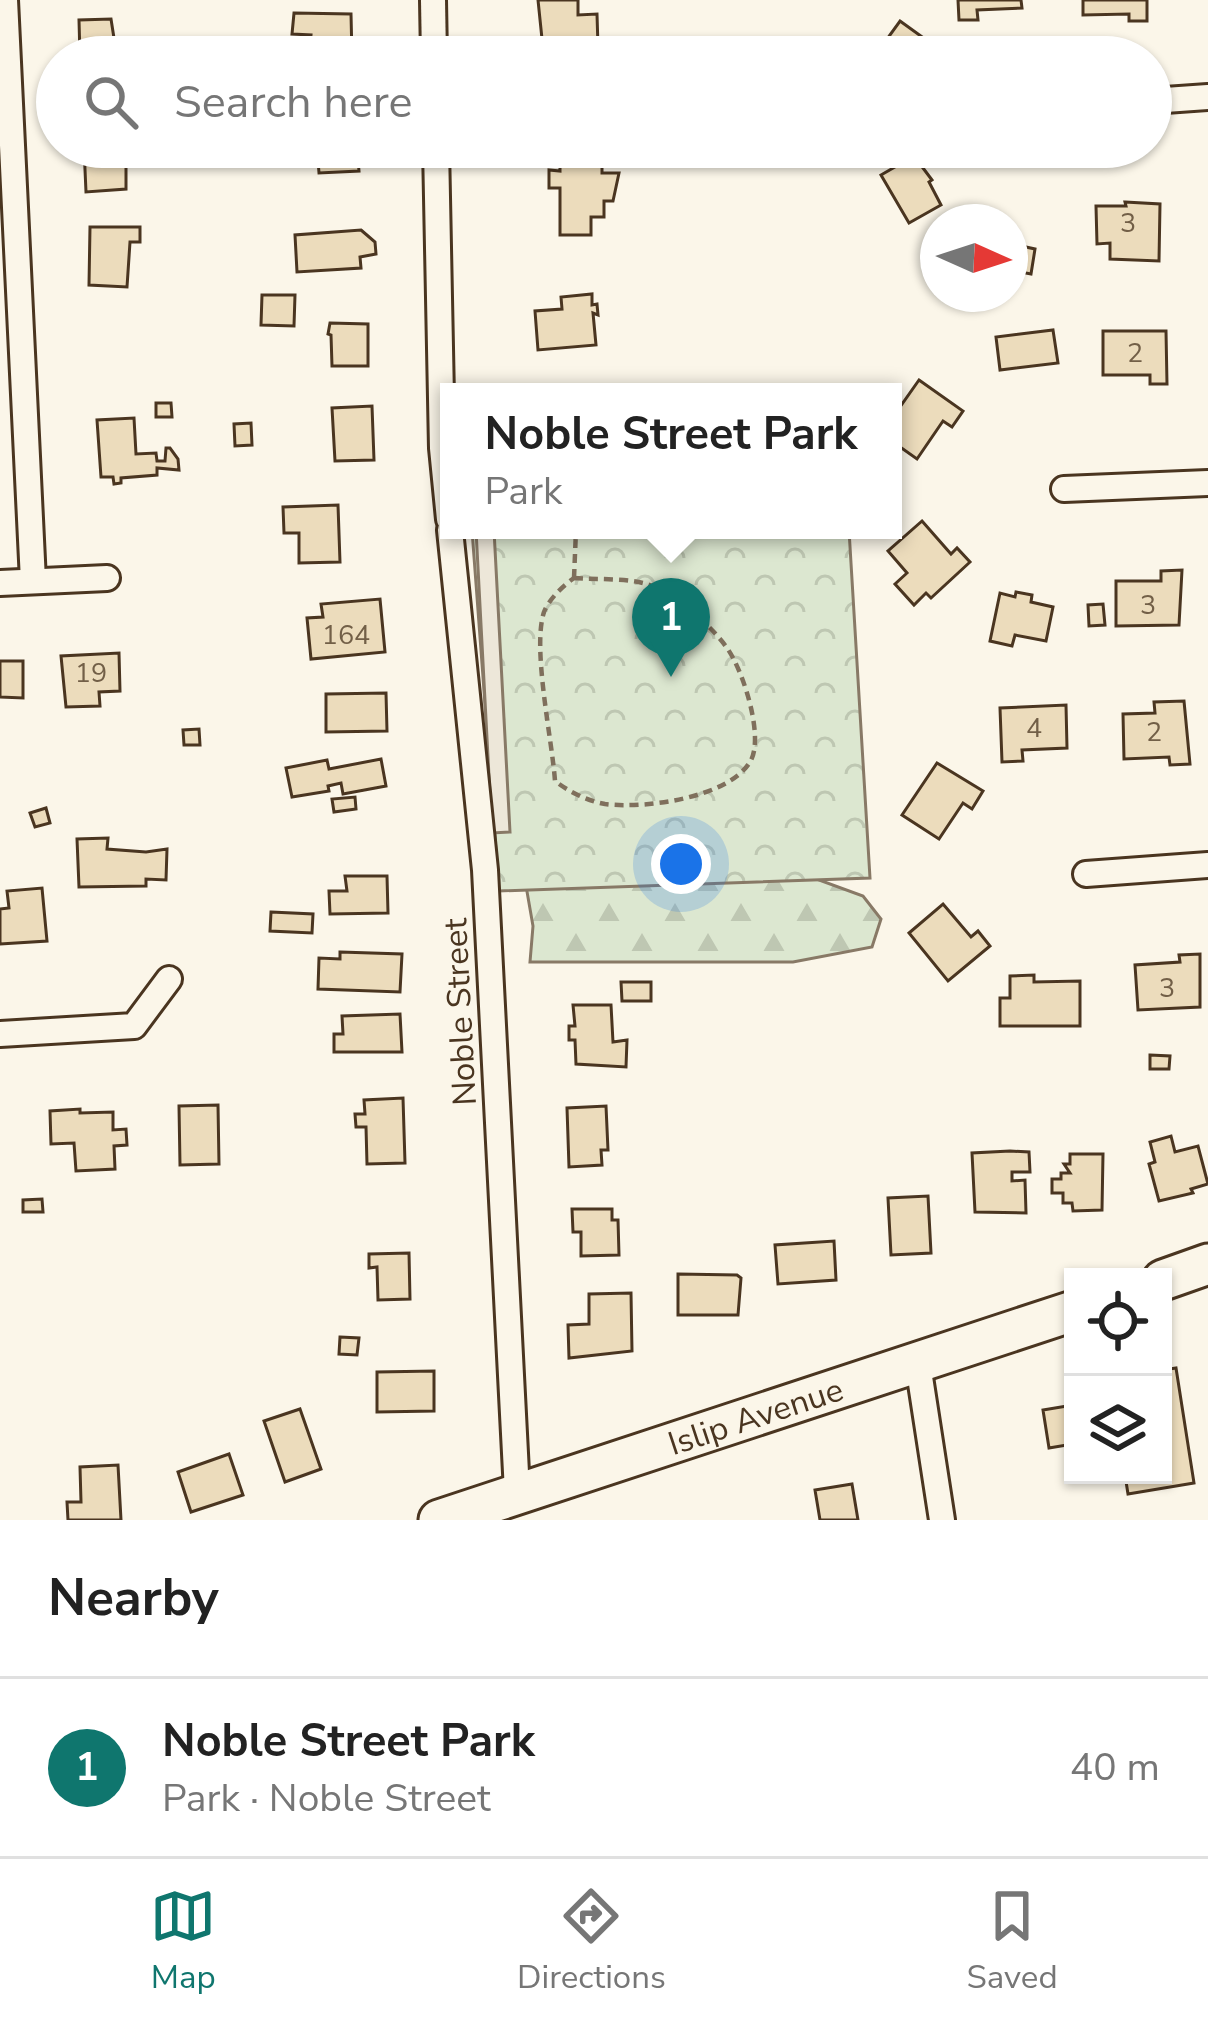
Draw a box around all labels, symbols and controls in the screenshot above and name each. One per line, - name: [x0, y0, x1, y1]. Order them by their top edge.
- search box: [36, 36, 1172, 168]
- icon: search: [78, 69, 144, 135]
- text: Search here: [174, 72, 413, 133]
- north arrow: [920, 204, 1028, 312]
- house number: 3: [1120, 205, 1136, 242]
- house number: 2: [1127, 335, 1143, 372]
- popup: [440, 383, 902, 539]
- text: Noble Street Park: [485, 404, 857, 465]
- text: Park: [485, 465, 563, 518]
- pin: 1: [632, 578, 710, 677]
- house number: 3: [1140, 587, 1156, 624]
- house number: 164: [322, 617, 370, 654]
- house number: 19: [75, 655, 107, 692]
- house number: 4: [1026, 710, 1042, 747]
- house number: 2: [1146, 714, 1162, 751]
- your location: [651, 834, 711, 894]
- street label: Noble Street: [433, 917, 488, 1107]
- house number: 3: [1159, 970, 1175, 1007]
- map controls: [1064, 1268, 1172, 1484]
- button: locate: [1064, 1268, 1172, 1376]
- street label: Islip Avenue: [662, 1367, 849, 1467]
- button: layers: [1064, 1376, 1172, 1484]
- text: Nearby: [48, 1563, 219, 1633]
- text: Noble Street Park: [162, 1711, 535, 1772]
- text: 1: [75, 1741, 99, 1794]
- text: 40 m: [1070, 1741, 1160, 1794]
- text: Park · Noble Street: [162, 1772, 491, 1825]
- tab: Map: [150, 1883, 216, 2000]
- tab: Directions: [517, 1883, 666, 2000]
- tab: Saved: [966, 1883, 1058, 2000]

